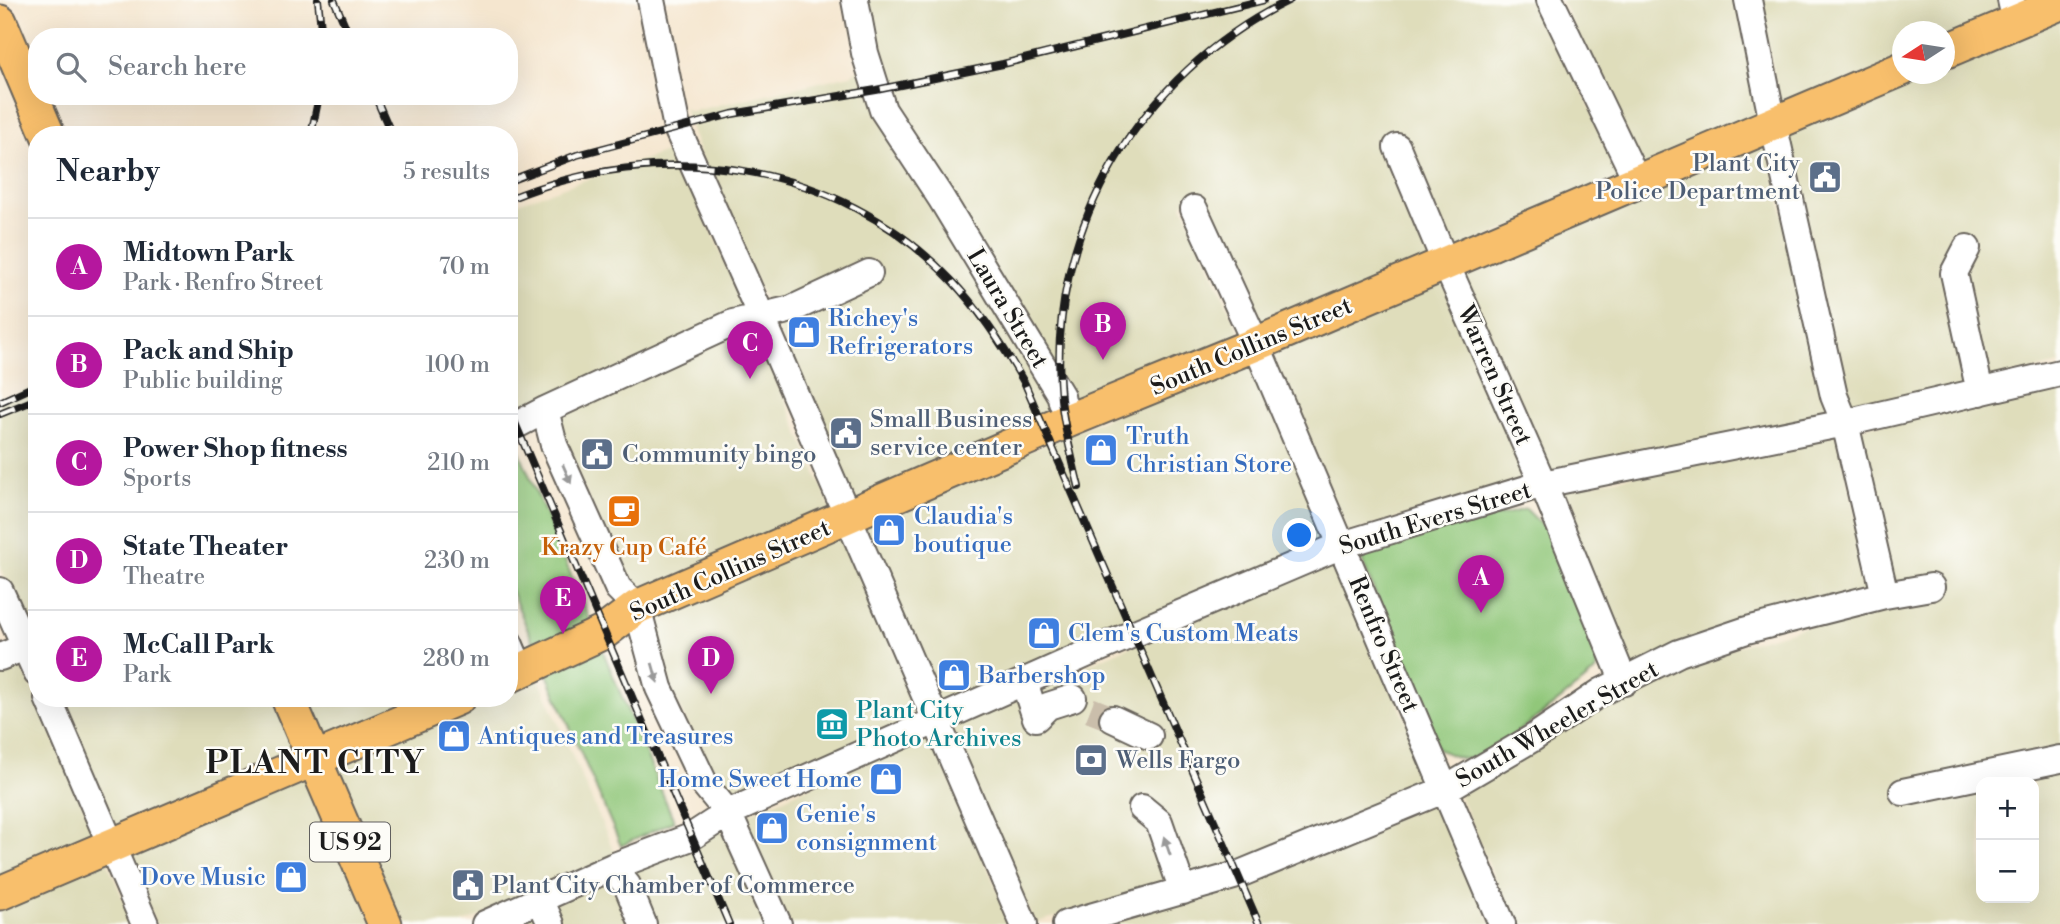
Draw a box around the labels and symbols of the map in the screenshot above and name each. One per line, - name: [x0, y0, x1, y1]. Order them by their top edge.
- north arrow: [1892, 21, 1955, 84]
- place label: Plant City Police Department: [1595, 149, 1800, 207]
- public building icon: Plant City Police Department: [1806, 158, 1844, 196]
- street label: Laura Street: [960, 243, 1055, 374]
- street label: South Collins Street: [1146, 291, 1357, 403]
- street label: Warren Street: [1449, 300, 1538, 450]
- pin: B: [1080, 302, 1126, 360]
- place label: Richey's Refrigerators: [828, 304, 973, 362]
- shop icon: Richey's Refrigerators: [785, 313, 823, 351]
- pin: C: [727, 321, 773, 379]
- place label: Small Business service center: [870, 405, 1033, 463]
- public building icon: Small Business service center: [827, 414, 865, 452]
- place label: Truth Christian Store: [1126, 422, 1292, 480]
- shop icon: Truth Christian Store: [1082, 431, 1120, 469]
- public building icon: Community bingo: [578, 435, 616, 473]
- place label: Community bingo: [622, 440, 817, 470]
- one-way arrow: [561, 464, 573, 484]
- street label: South Evers Street: [1336, 475, 1536, 562]
- cafe icon: Krazy Cup Café: [605, 492, 643, 530]
- place label: Claudia's boutique: [914, 502, 1013, 560]
- shop icon: Claudia's boutique: [870, 511, 908, 549]
- street label: South Collins Street: [626, 513, 836, 629]
- your location: [1282, 518, 1316, 552]
- place label: Krazy Cup Café: [541, 533, 707, 563]
- pin: A: [1458, 555, 1504, 613]
- street label: Renfro Street: [1341, 572, 1425, 718]
- pin: E: [540, 576, 586, 634]
- shop icon: Clem's Custom Meats: [1025, 614, 1063, 652]
- place label: Clem's Custom Meats: [1068, 619, 1299, 649]
- pin: D: [688, 636, 734, 694]
- street label: South Wheeler Street: [1451, 654, 1665, 795]
- shop icon: Barbershop: [935, 656, 973, 694]
- place label: Barbershop: [977, 661, 1106, 691]
- one-way arrow: [650, 663, 660, 684]
- place label: Plant City Photo Archives: [856, 696, 1022, 754]
- museum icon: Plant City Photo Archives: [813, 705, 851, 743]
- shop icon: Antiques and Treasures: [435, 717, 473, 755]
- place label: Antiques and Treasures: [477, 722, 734, 752]
- bank icon: Wells Fargo: [1072, 741, 1110, 779]
- district label: PLANT CITY: [205, 743, 427, 783]
- place label: Wells Fargo: [1115, 746, 1241, 776]
- shop icon: Home Sweet Home: [867, 760, 905, 798]
- place label: Home Sweet Home: [658, 765, 862, 795]
- place label: Genie's consignment: [796, 800, 938, 858]
- shop icon: Genie's consignment: [753, 809, 791, 847]
- road number: US 92: [310, 822, 390, 862]
- one-way arrow: [1161, 835, 1172, 856]
- shop icon: Dove Music: [272, 858, 310, 896]
- place label: Dove Music: [140, 863, 266, 893]
- public building icon: Plant City Chamber of Commerce: [449, 866, 487, 904]
- place label: Plant City Chamber of Commerce: [492, 871, 855, 901]

